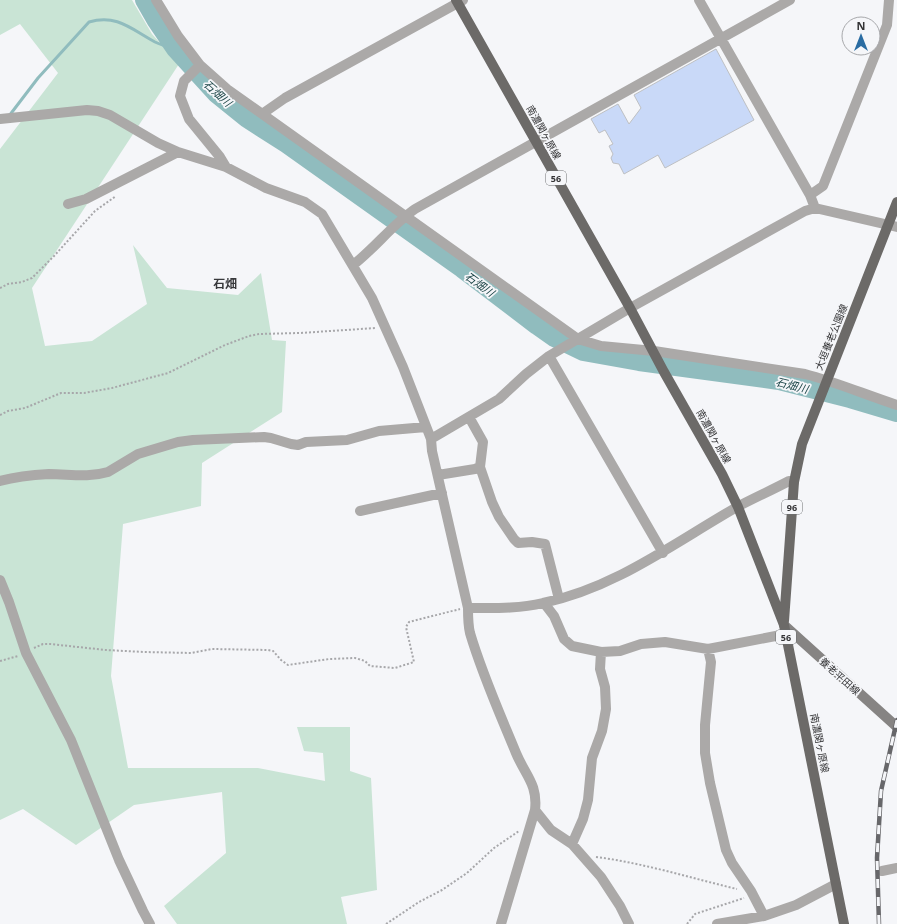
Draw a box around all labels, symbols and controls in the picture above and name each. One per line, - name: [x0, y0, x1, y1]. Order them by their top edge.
- north arrow: [841, 16, 881, 56]
- text: N: [857, 18, 865, 33]
- water label: 石畑川: [201, 76, 236, 110]
- street label: 南濃関ヶ原線: [523, 102, 565, 162]
- road number: 56: [546, 171, 566, 185]
- water label: 石畑川: [462, 268, 499, 300]
- district label: 石畑: [213, 275, 237, 292]
- street label: 大垣養老公園線: [811, 302, 851, 372]
- water label: 石畑川: [774, 374, 811, 397]
- street label: 南濃関ヶ原線: [693, 406, 735, 466]
- road number: 96: [782, 500, 802, 514]
- road number: 56: [776, 630, 796, 644]
- street label: 養老平田線: [817, 654, 863, 698]
- street label: 南濃関ヶ原線: [807, 712, 833, 774]

